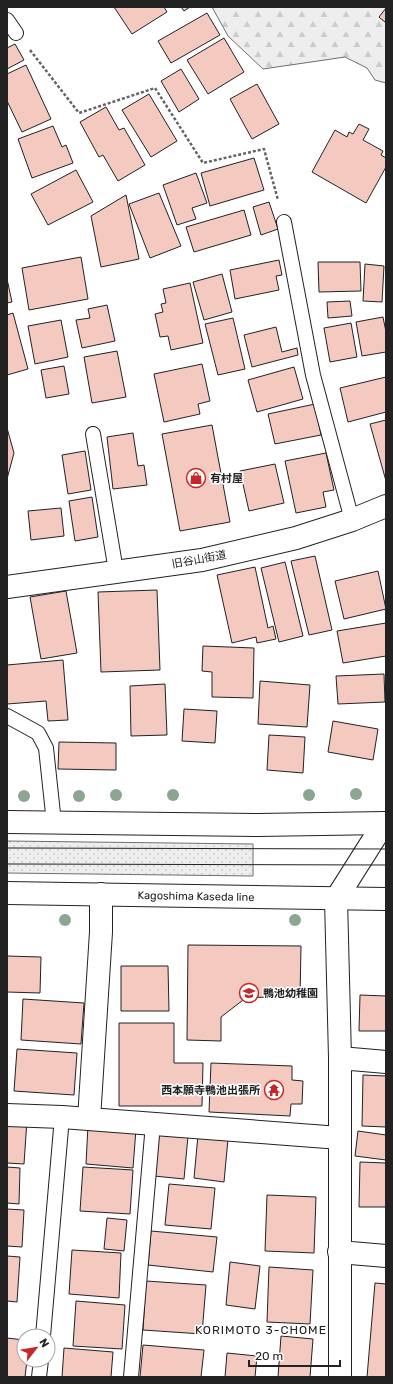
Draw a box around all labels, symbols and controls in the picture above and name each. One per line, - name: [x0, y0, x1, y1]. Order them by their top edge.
- shop icon: 有村屋: [185, 467, 207, 489]
- place label: 有村屋: [210, 472, 243, 485]
- street label: 旧谷山街道: [171, 548, 227, 571]
- street label: Kagoshima Kaseda line: [137, 889, 255, 904]
- school or university icon: 鴨池幼稚園: [238, 982, 260, 1004]
- place label: 鴨池幼稚園: [263, 987, 318, 1000]
- temple icon: 西本願寺鴨池出張所: [263, 1079, 285, 1101]
- place label: 西本願寺鴨池出張所: [161, 1084, 260, 1097]
- district label: KORIMOTO 3-CHOME: [195, 1323, 327, 1337]
- north arrow: [16, 1328, 56, 1368]
- text: N: [37, 1336, 52, 1350]
- scale bar: [249, 1342, 340, 1368]
- text: 20 m: [255, 1349, 283, 1363]

